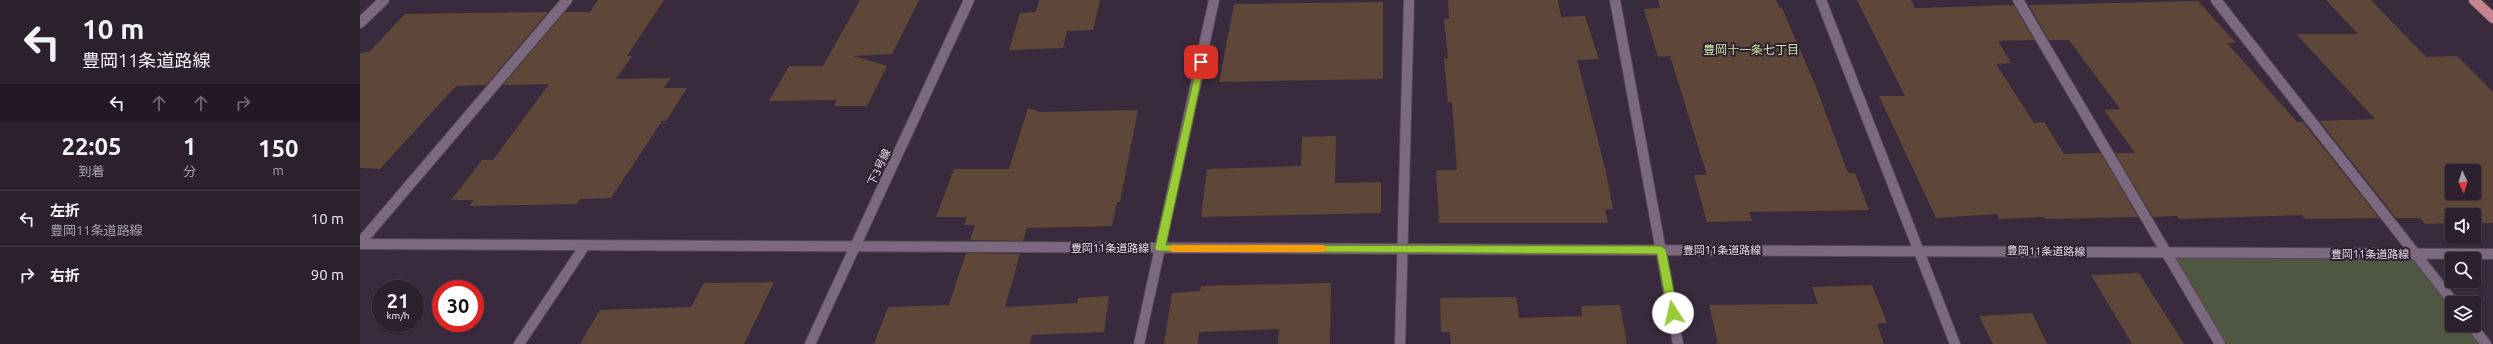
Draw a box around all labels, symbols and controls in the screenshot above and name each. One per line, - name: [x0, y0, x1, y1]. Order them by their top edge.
- text: 10 m: [82, 13, 144, 44]
- icon: left: [16, 16, 68, 68]
- district label: 豊岡十一条七丁目: [1703, 43, 1799, 56]
- pin: [1184, 45, 1218, 79]
- text: 豊岡11条道路線: [82, 50, 210, 70]
- icon: arrive: [1190, 51, 1212, 73]
- icon: left: [106, 92, 128, 114]
- icon: ahead: [148, 92, 170, 114]
- icon: ahead: [190, 92, 212, 114]
- icon: right: [232, 92, 254, 114]
- text: 22:05: [61, 133, 122, 160]
- text: 1: [183, 133, 196, 160]
- text: 150: [258, 135, 299, 162]
- street label: 下3号線: [865, 147, 893, 187]
- text: m: [273, 163, 284, 177]
- text: 到着: [78, 164, 104, 178]
- text: 分: [183, 164, 196, 178]
- north arrow: [2445, 164, 2481, 200]
- map controls: [2445, 164, 2481, 332]
- text: 左折: [50, 202, 80, 219]
- icon: left: [16, 208, 38, 230]
- button: sound: [2445, 208, 2481, 244]
- text: 10 m: [311, 210, 344, 227]
- text: 豊岡11条道路線: [50, 223, 143, 237]
- street label: 豊岡11条道路線: [1071, 242, 1149, 254]
- street label: 豊岡11条道路線: [1683, 244, 1761, 256]
- street label: 豊岡11条道路線: [2007, 244, 2085, 258]
- street label: 豊岡11条道路線: [2331, 248, 2409, 260]
- button: search: [2445, 252, 2481, 288]
- icon: right: [16, 264, 38, 286]
- text: 90 m: [311, 266, 344, 283]
- text: 右折: [50, 267, 80, 284]
- speed limit sign: 30: [432, 280, 484, 332]
- text: 21: [387, 289, 409, 312]
- position arrow: [1652, 292, 1694, 334]
- button: layers: [2445, 296, 2481, 332]
- text: km/h: [386, 310, 410, 321]

